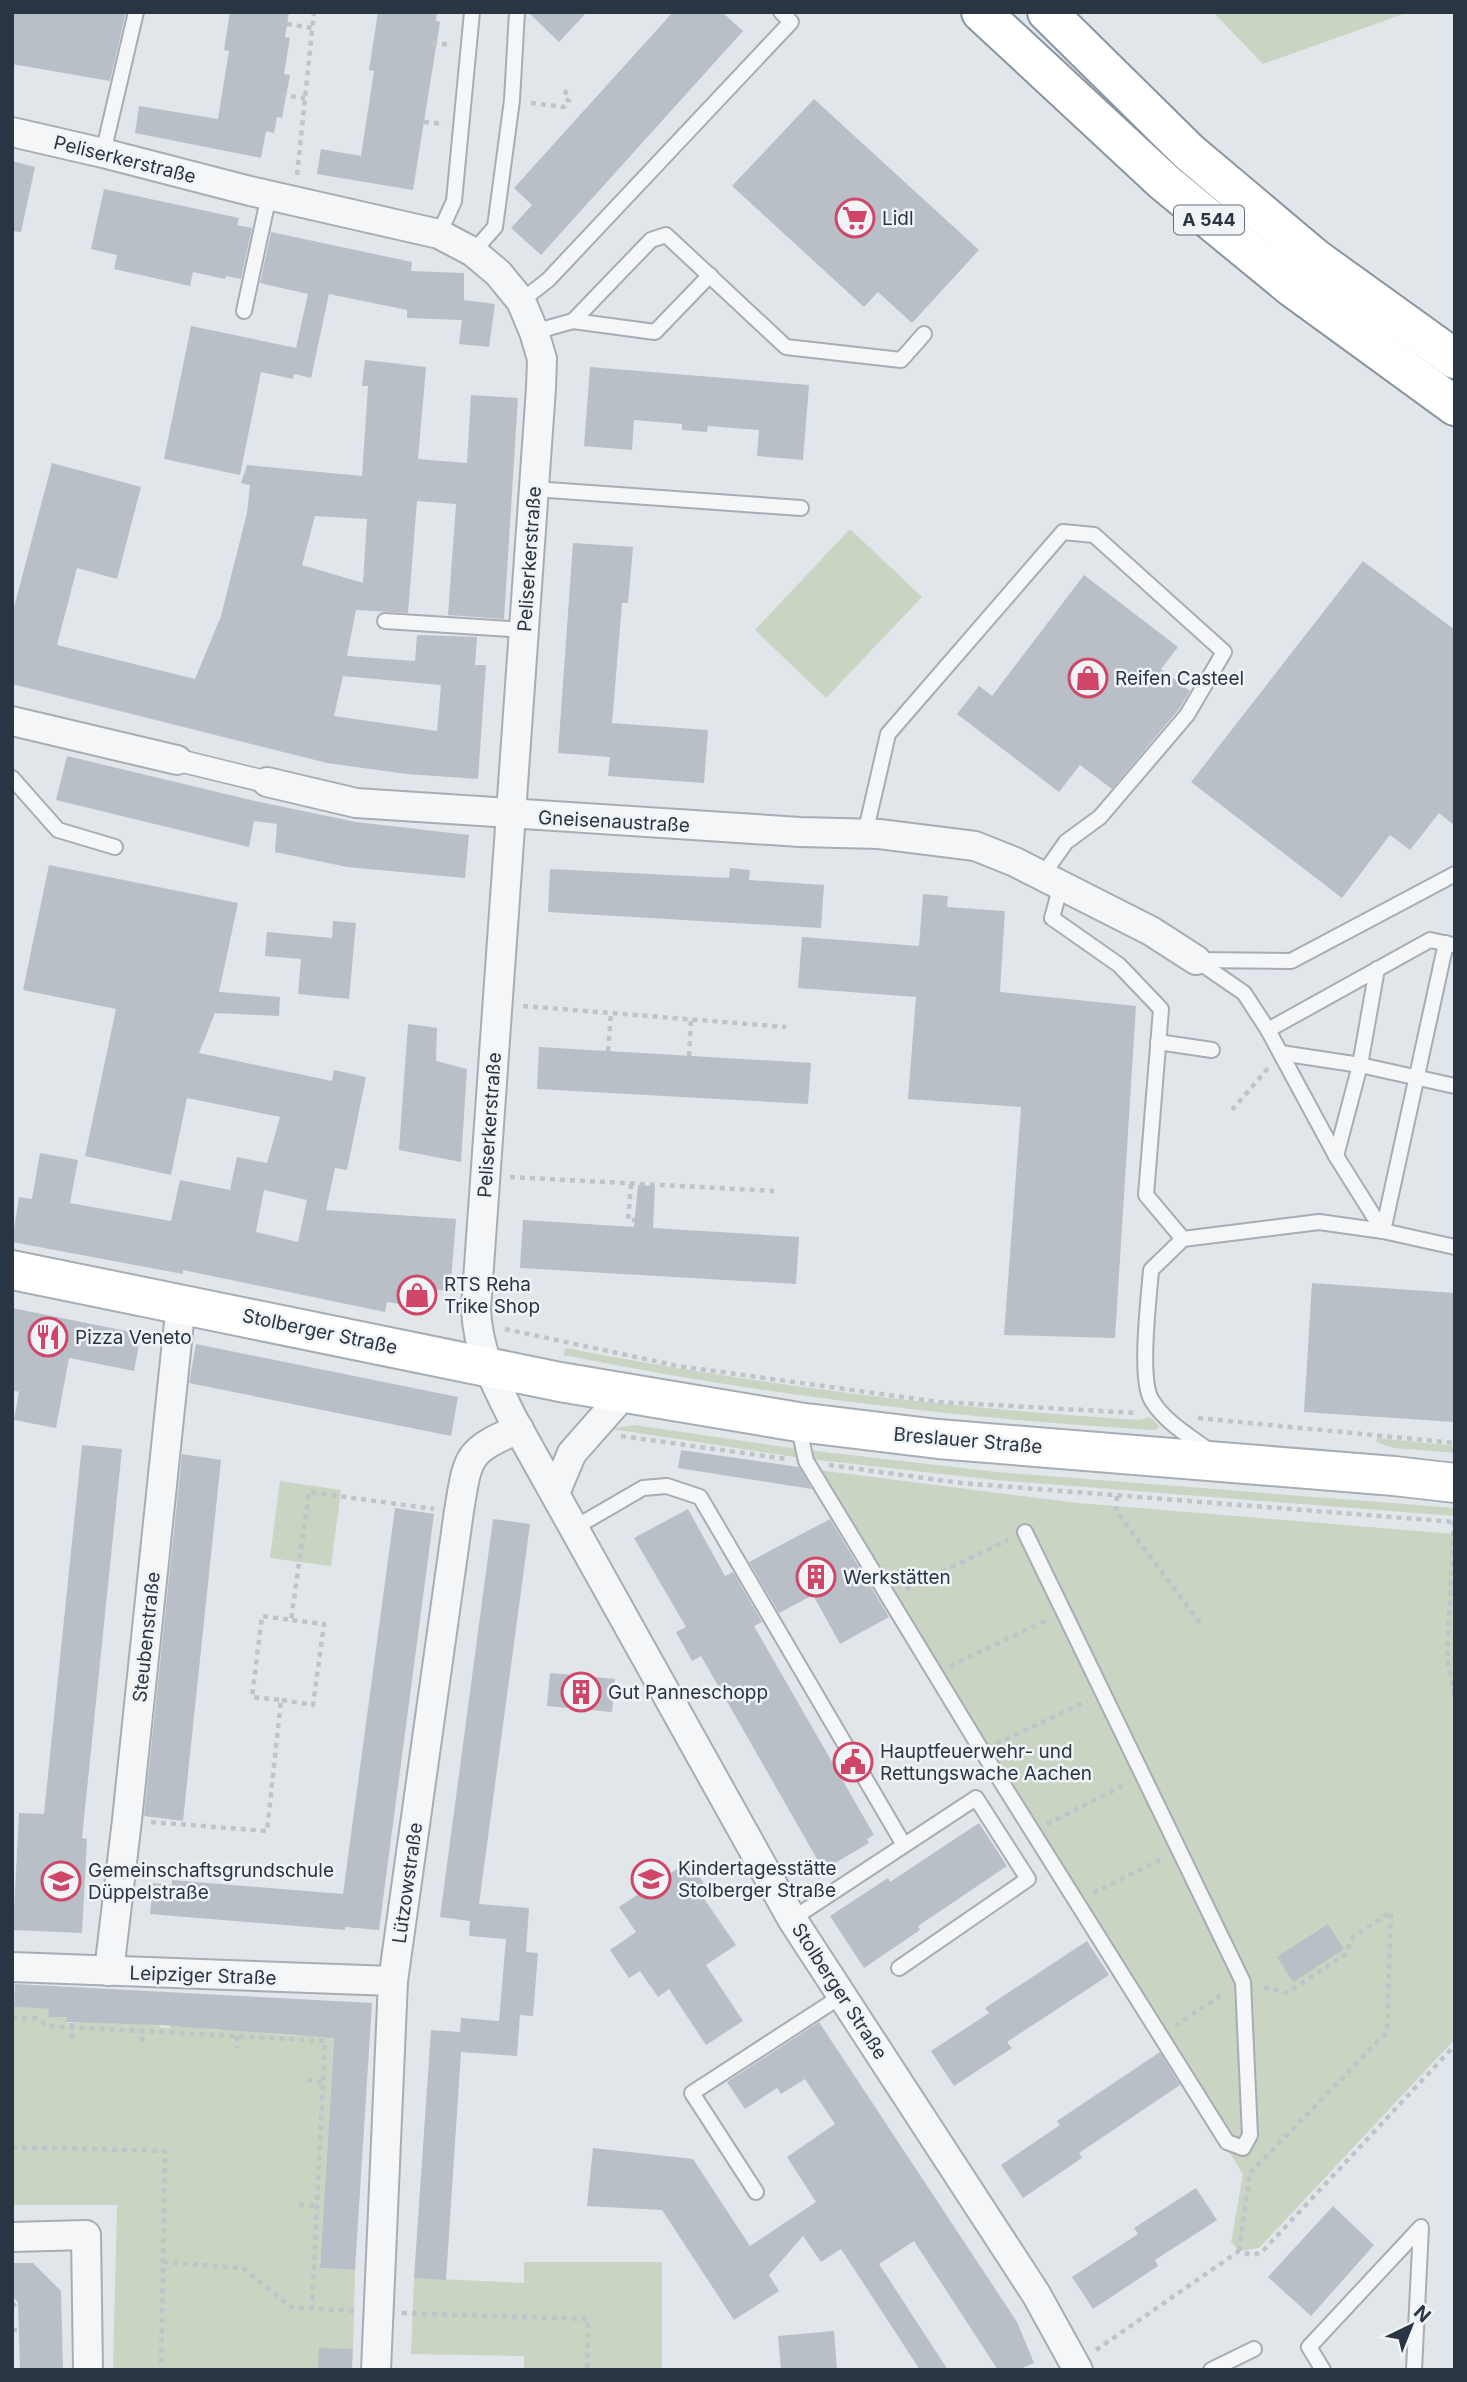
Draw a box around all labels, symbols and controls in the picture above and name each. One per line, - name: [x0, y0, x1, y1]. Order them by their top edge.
- street label: Peliserkerstraße: [51, 131, 198, 188]
- supermarket icon: Lidl: [834, 197, 876, 239]
- road number: A 544: [1174, 205, 1244, 234]
- place label: Lidl: [882, 207, 914, 230]
- street label: Peliserkerstraße: [513, 485, 546, 633]
- shop icon: Reifen Casteel: [1067, 657, 1109, 699]
- place label: Reifen Casteel: [1115, 667, 1244, 690]
- street label: Gneisenaustraße: [537, 806, 691, 837]
- street label: Peliserkerstraße: [473, 1051, 506, 1199]
- place label: RTS Reha Trike Shop: [444, 1273, 540, 1318]
- shop icon: RTS Reha Trike Shop: [396, 1274, 438, 1316]
- street label: Stolberger Straße: [240, 1304, 400, 1359]
- restaurant icon: Pizza Veneto: [27, 1316, 69, 1358]
- place label: Pizza Veneto: [75, 1326, 192, 1349]
- street label: Breslauer Straße: [893, 1423, 1043, 1458]
- building icon: Werkstätten: [795, 1556, 837, 1598]
- place label: Werkstätten: [843, 1566, 951, 1589]
- street label: Steubenstraße: [128, 1571, 165, 1704]
- building icon: Gut Panneschopp: [560, 1671, 602, 1713]
- place label: Gut Panneschopp: [608, 1681, 768, 1704]
- place label: Hauptfeuerwehr- und Rettungswache Aachen: [880, 1740, 1092, 1785]
- public building icon: Hauptfeuerwehr- und Rettungswache Aachen: [832, 1741, 874, 1783]
- street label: Lützowstraße: [388, 1821, 427, 1945]
- place label: Kindertagesstätte Stolberger Straße: [678, 1857, 837, 1902]
- school or university icon: Kindertagesstätte Stolberger Straße: [630, 1858, 672, 1900]
- place label: Gemeinschaftsgrundschule Düppelstraße: [88, 1859, 334, 1904]
- school or university icon: Gemeinschaftsgrundschule Düppelstraße: [40, 1860, 82, 1902]
- street label: Stolberger Straße: [787, 1919, 892, 2064]
- street label: Leipziger Straße: [129, 1961, 277, 1990]
- north arrow: [1376, 2291, 1446, 2361]
- text: N: [1409, 2301, 1435, 2327]

